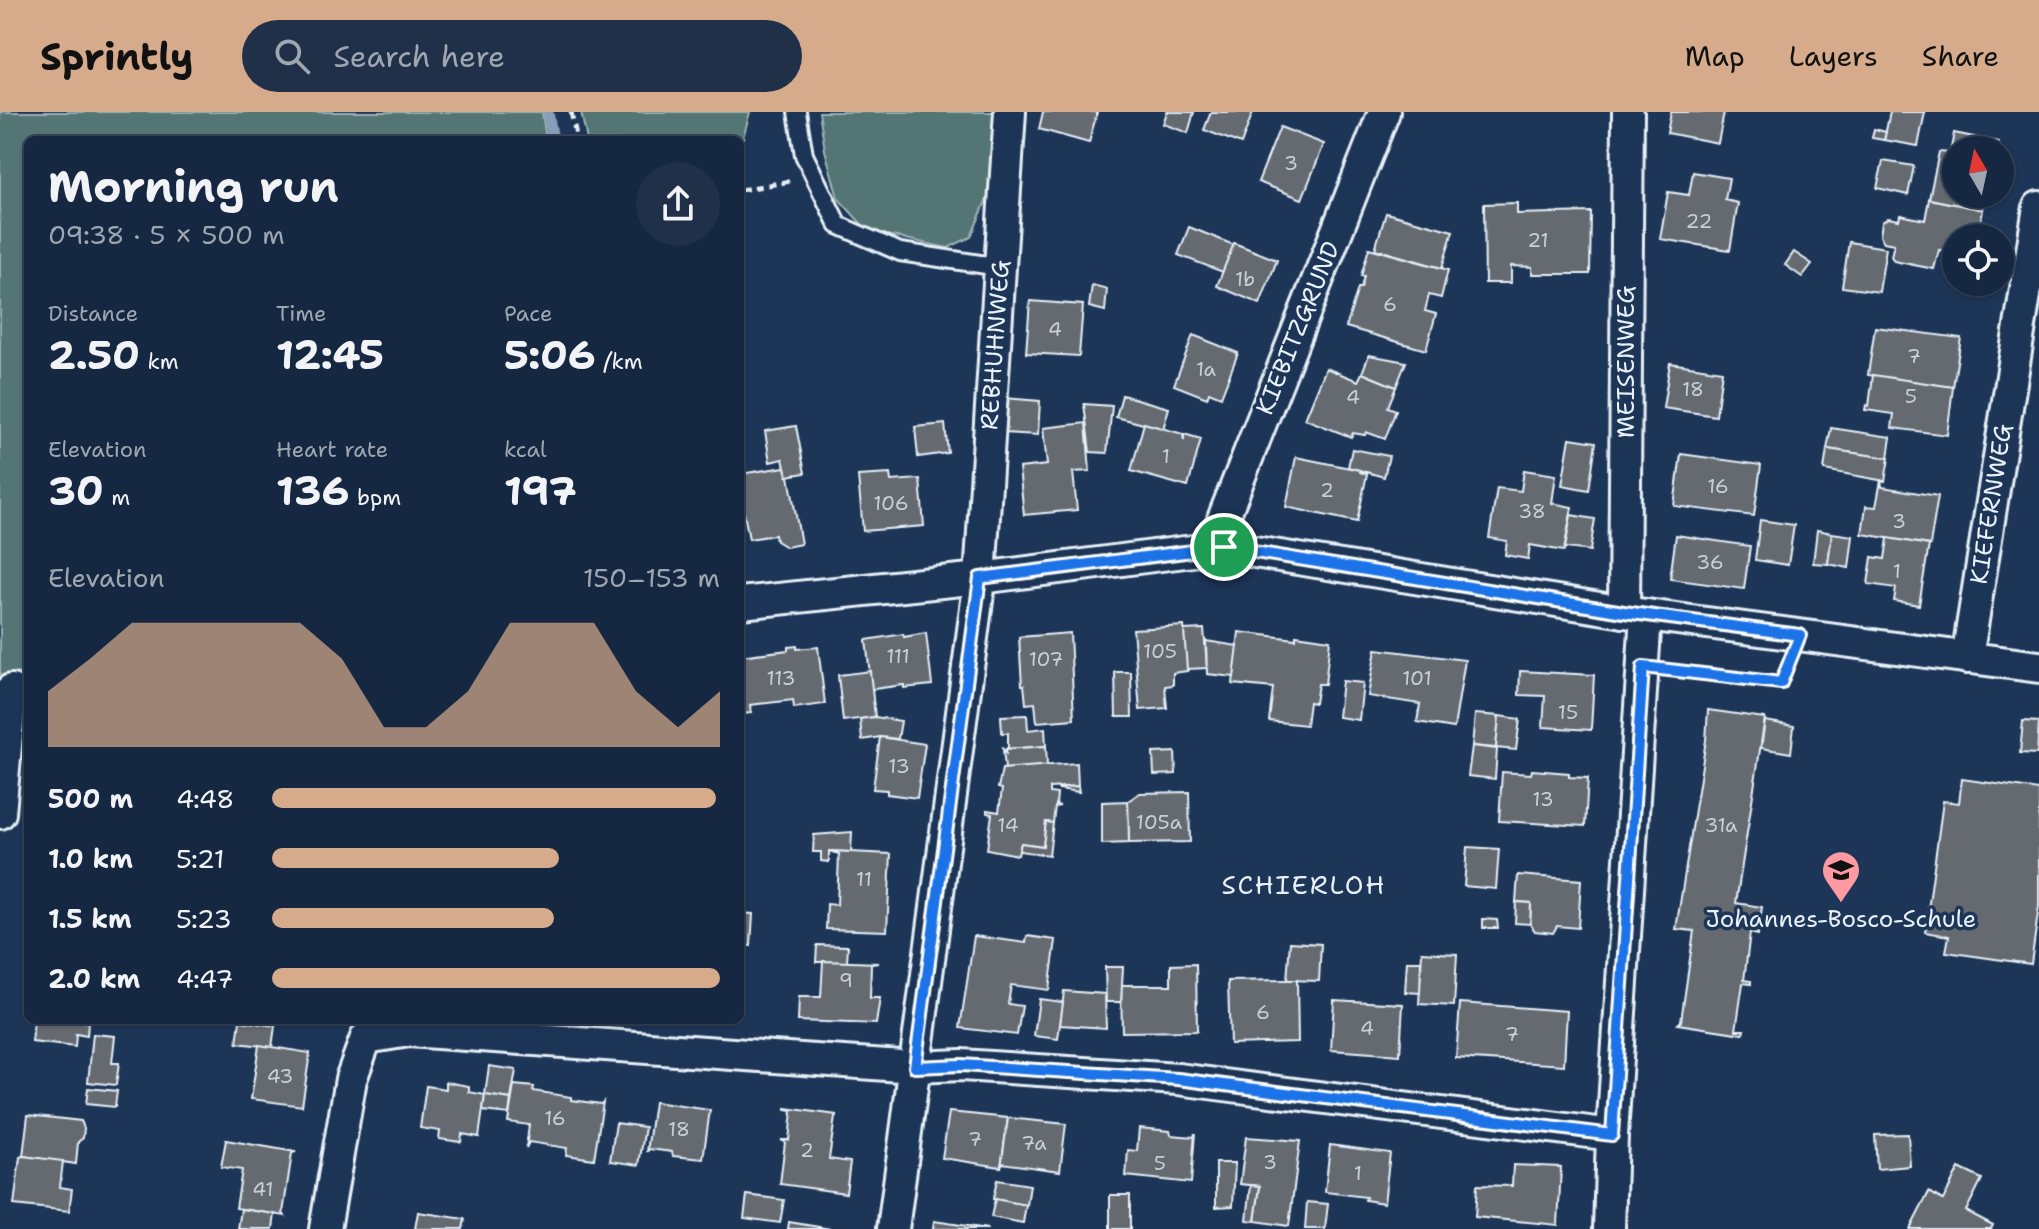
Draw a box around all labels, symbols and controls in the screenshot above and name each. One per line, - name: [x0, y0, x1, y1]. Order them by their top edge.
- search box: [242, 20, 802, 92]
- text: Sprintly: [40, 31, 194, 82]
- icon: search: [270, 34, 314, 78]
- text: Search here: [334, 36, 505, 77]
- text: Map: [1685, 37, 1745, 75]
- text: Layers: [1789, 37, 1878, 75]
- text: Share: [1922, 37, 1999, 75]
- north arrow: [1942, 136, 2014, 208]
- map controls: [1942, 136, 2014, 296]
- house number: 3: [1284, 150, 1298, 176]
- text: Morning run: [48, 157, 339, 216]
- button: share: [636, 162, 720, 246]
- house number: 22: [1686, 208, 1713, 234]
- text: 09:38 · 5 × 500 m: [48, 217, 285, 252]
- button: locate: [1942, 224, 2014, 296]
- house number: 21: [1527, 227, 1549, 253]
- street label: KIEBITZGRUND: [1249, 236, 1347, 420]
- street label: REBHUHNWEG: [973, 259, 1017, 431]
- house number: 1b: [1235, 266, 1255, 292]
- street label: MEISENWEG: [1610, 286, 1642, 438]
- house number: 6: [1383, 291, 1397, 317]
- text: Distance: [48, 299, 138, 328]
- text: Time: [276, 299, 326, 328]
- text: Pace: [504, 299, 552, 328]
- house number: 4: [1048, 316, 1062, 342]
- text: 2.50: [48, 328, 140, 382]
- text: 12:45: [276, 328, 384, 382]
- text: 5:06: [504, 328, 596, 382]
- house number: 7: [1907, 343, 1921, 369]
- text: km: [140, 347, 179, 376]
- text: /km: [596, 347, 643, 376]
- house number: 1a: [1196, 356, 1217, 382]
- house number: 18: [1682, 376, 1704, 402]
- house number: 5: [1905, 383, 1917, 409]
- house number: 4: [1346, 384, 1360, 410]
- street label: KIEFERNWEG: [1963, 421, 2019, 587]
- text: Elevation: [48, 435, 146, 464]
- text: Heart rate: [276, 435, 388, 464]
- text: kcal: [504, 435, 547, 464]
- house number: 1: [1162, 443, 1170, 469]
- text: 30: [48, 464, 104, 518]
- text: 136: [276, 464, 349, 518]
- text: 197: [504, 464, 577, 518]
- house number: 16: [1707, 473, 1729, 499]
- house number: 2: [1320, 477, 1334, 503]
- text: m: [104, 483, 130, 512]
- text: bpm: [349, 483, 401, 512]
- house number: 106: [873, 490, 909, 516]
- house number: 38: [1518, 498, 1546, 524]
- house number: 3: [1892, 508, 1906, 534]
- pin: [1190, 513, 1258, 581]
- icon: arrive: [1202, 525, 1246, 569]
- house number: 36: [1696, 549, 1724, 575]
- house number: 1: [1893, 558, 1901, 584]
- text: Elevation: [48, 560, 164, 595]
- text: 150–153 m: [583, 560, 720, 595]
- house number: 105: [1143, 638, 1177, 664]
- house number: 111: [886, 643, 910, 669]
- house number: 107: [1029, 646, 1063, 672]
- house number: 113: [766, 665, 796, 691]
- house number: 101: [1402, 665, 1432, 691]
- house number: 15: [1558, 699, 1578, 725]
- house number: 13: [888, 753, 910, 779]
- text: 500 m: [48, 781, 133, 816]
- text: 4:48: [176, 781, 235, 816]
- house number: 13: [1532, 786, 1554, 812]
- house number: 105a: [1136, 809, 1183, 835]
- house number: 14: [997, 812, 1019, 838]
- house number: 31a: [1704, 812, 1738, 838]
- text: 1.0 km: [48, 841, 133, 876]
- text: 5:21: [176, 841, 225, 876]
- school or university icon: Johannes-Bosco-Schule: [1820, 849, 1862, 904]
- house number: 11: [856, 866, 872, 892]
- district label: SCHIERLOH: [1221, 867, 1387, 902]
- text: 1.5 km: [48, 901, 132, 936]
- text: 5:23: [176, 901, 232, 936]
- place label: Johannes-Bosco-Schule: [1706, 903, 1976, 935]
- text: 2.0 km: [48, 961, 140, 996]
- text: 4:47: [176, 961, 233, 996]
- house number: 9: [839, 967, 853, 993]
- house number: 6: [1256, 999, 1270, 1025]
- house number: 4: [1360, 1015, 1374, 1041]
- house number: 7: [1505, 1021, 1519, 1047]
- house number: 43: [267, 1063, 293, 1089]
- house number: 16: [544, 1105, 566, 1131]
- house number: 18: [668, 1116, 690, 1142]
- house number: 7: [968, 1126, 982, 1152]
- house number: 7a: [1021, 1130, 1047, 1156]
- house number: 2: [800, 1137, 814, 1163]
- house number: 3: [1263, 1149, 1277, 1175]
- house number: 5: [1154, 1150, 1166, 1176]
- house number: 1: [1354, 1160, 1362, 1186]
- house number: 41: [252, 1176, 274, 1202]

